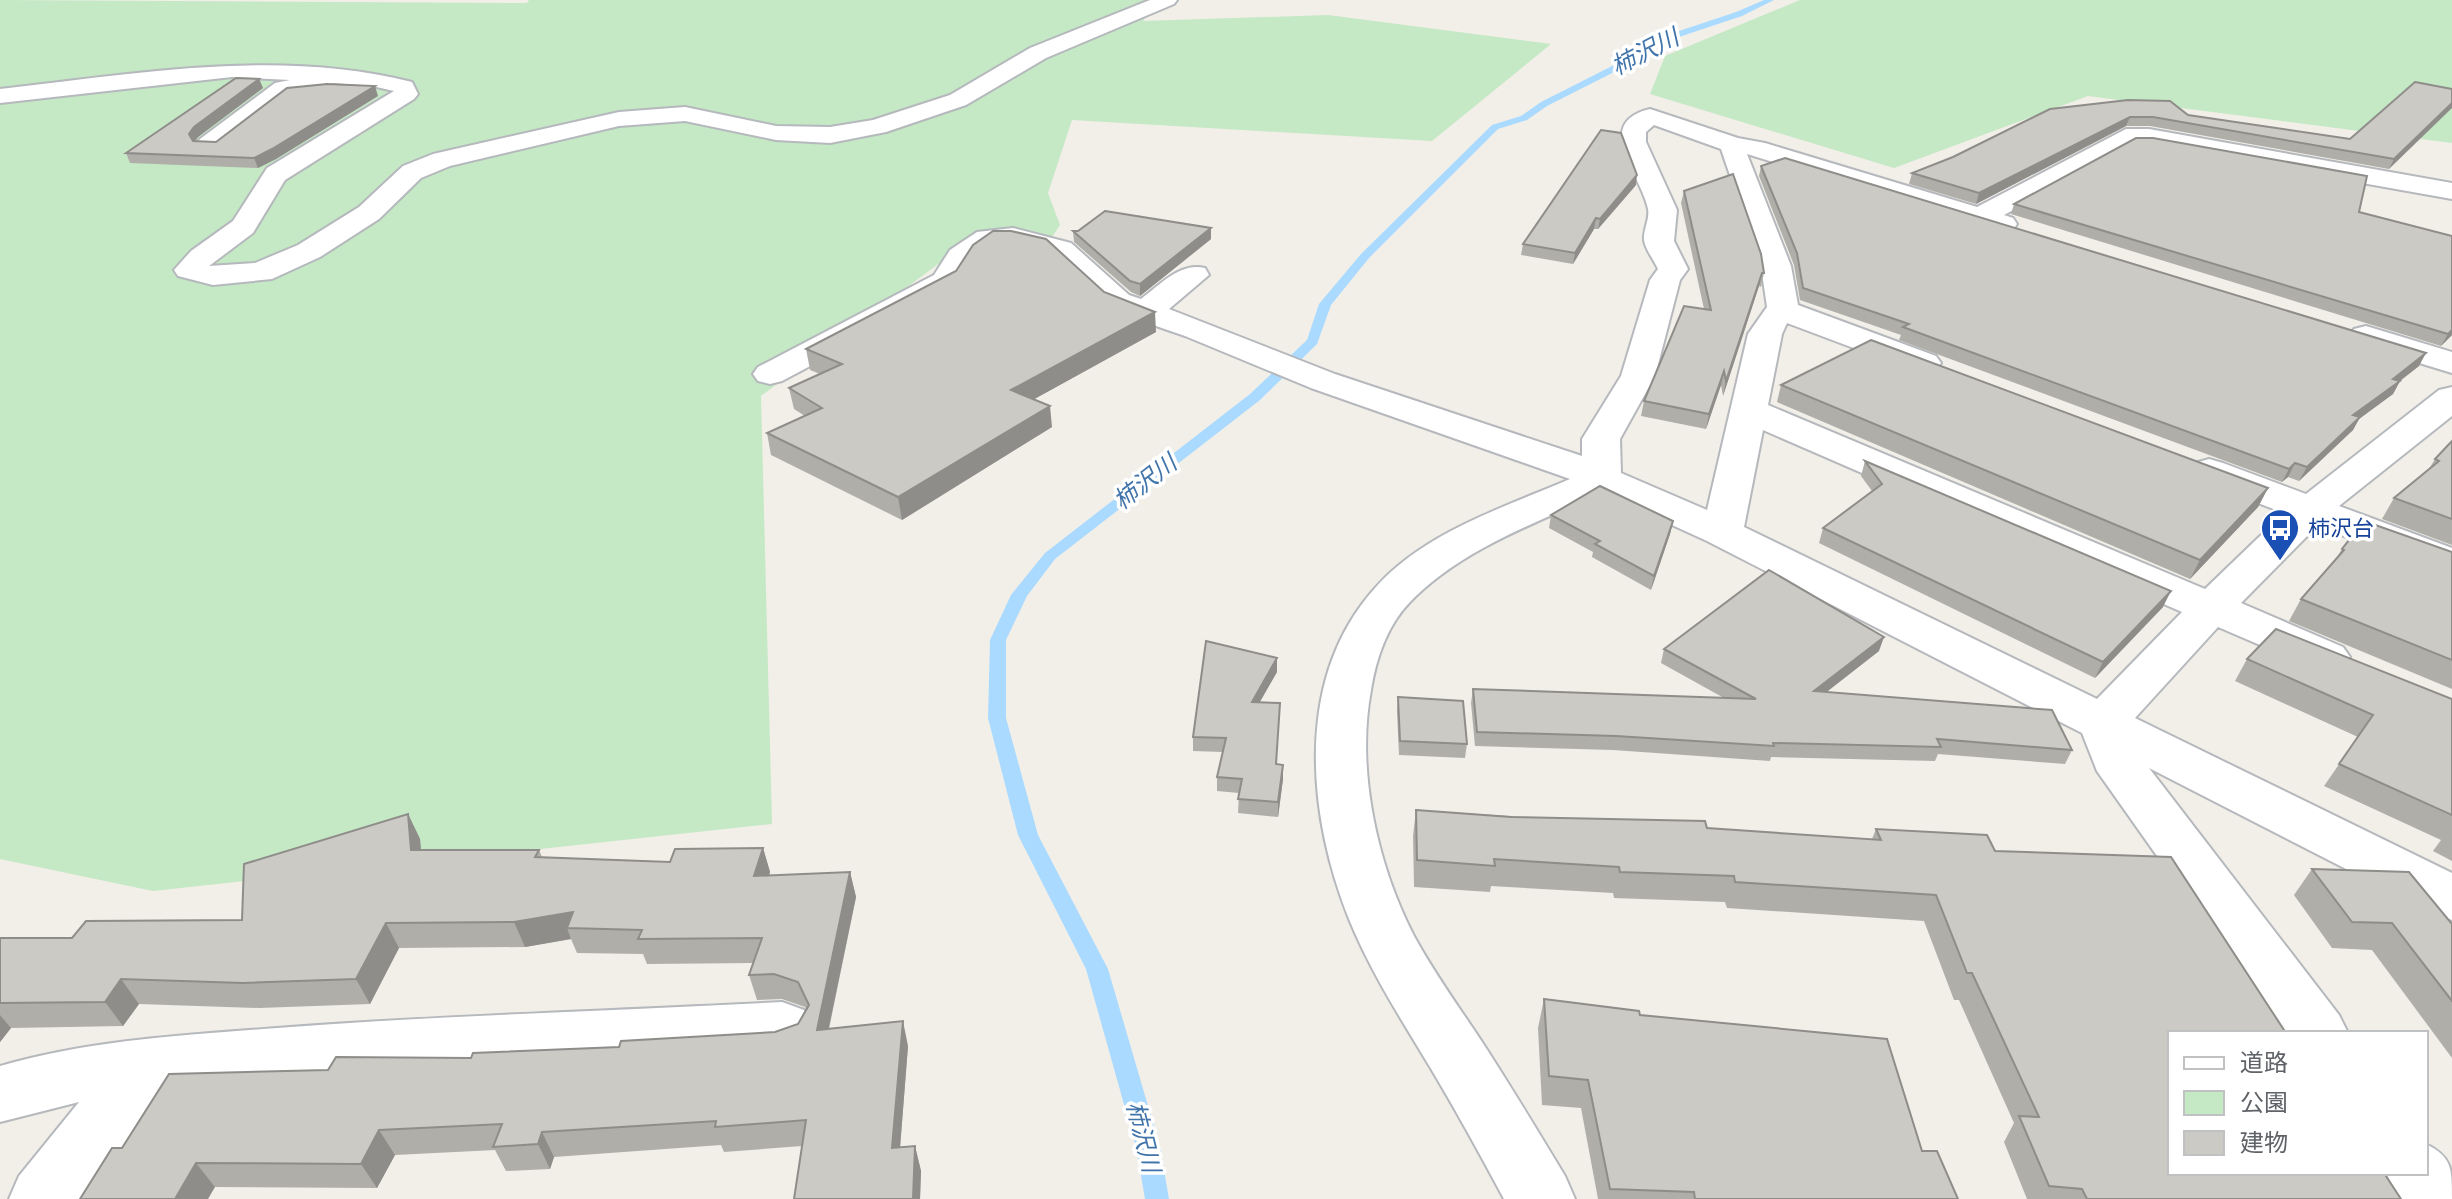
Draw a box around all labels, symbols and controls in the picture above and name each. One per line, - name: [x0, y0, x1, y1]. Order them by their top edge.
- water label: 柿沢川: [1607, 23, 1687, 83]
- water label: 柿沢川: [1109, 448, 1186, 518]
- bus stop icon: 柿沢台: [2259, 507, 2301, 562]
- place label: 柿沢台: [2308, 517, 2374, 544]
- legend: [2168, 1031, 2428, 1175]
- text: 道路: [2240, 1050, 2288, 1080]
- text: 公園: [2240, 1090, 2288, 1120]
- water label: 柿沢川: [1118, 1099, 1165, 1179]
- text: 建物: [2240, 1130, 2288, 1160]

